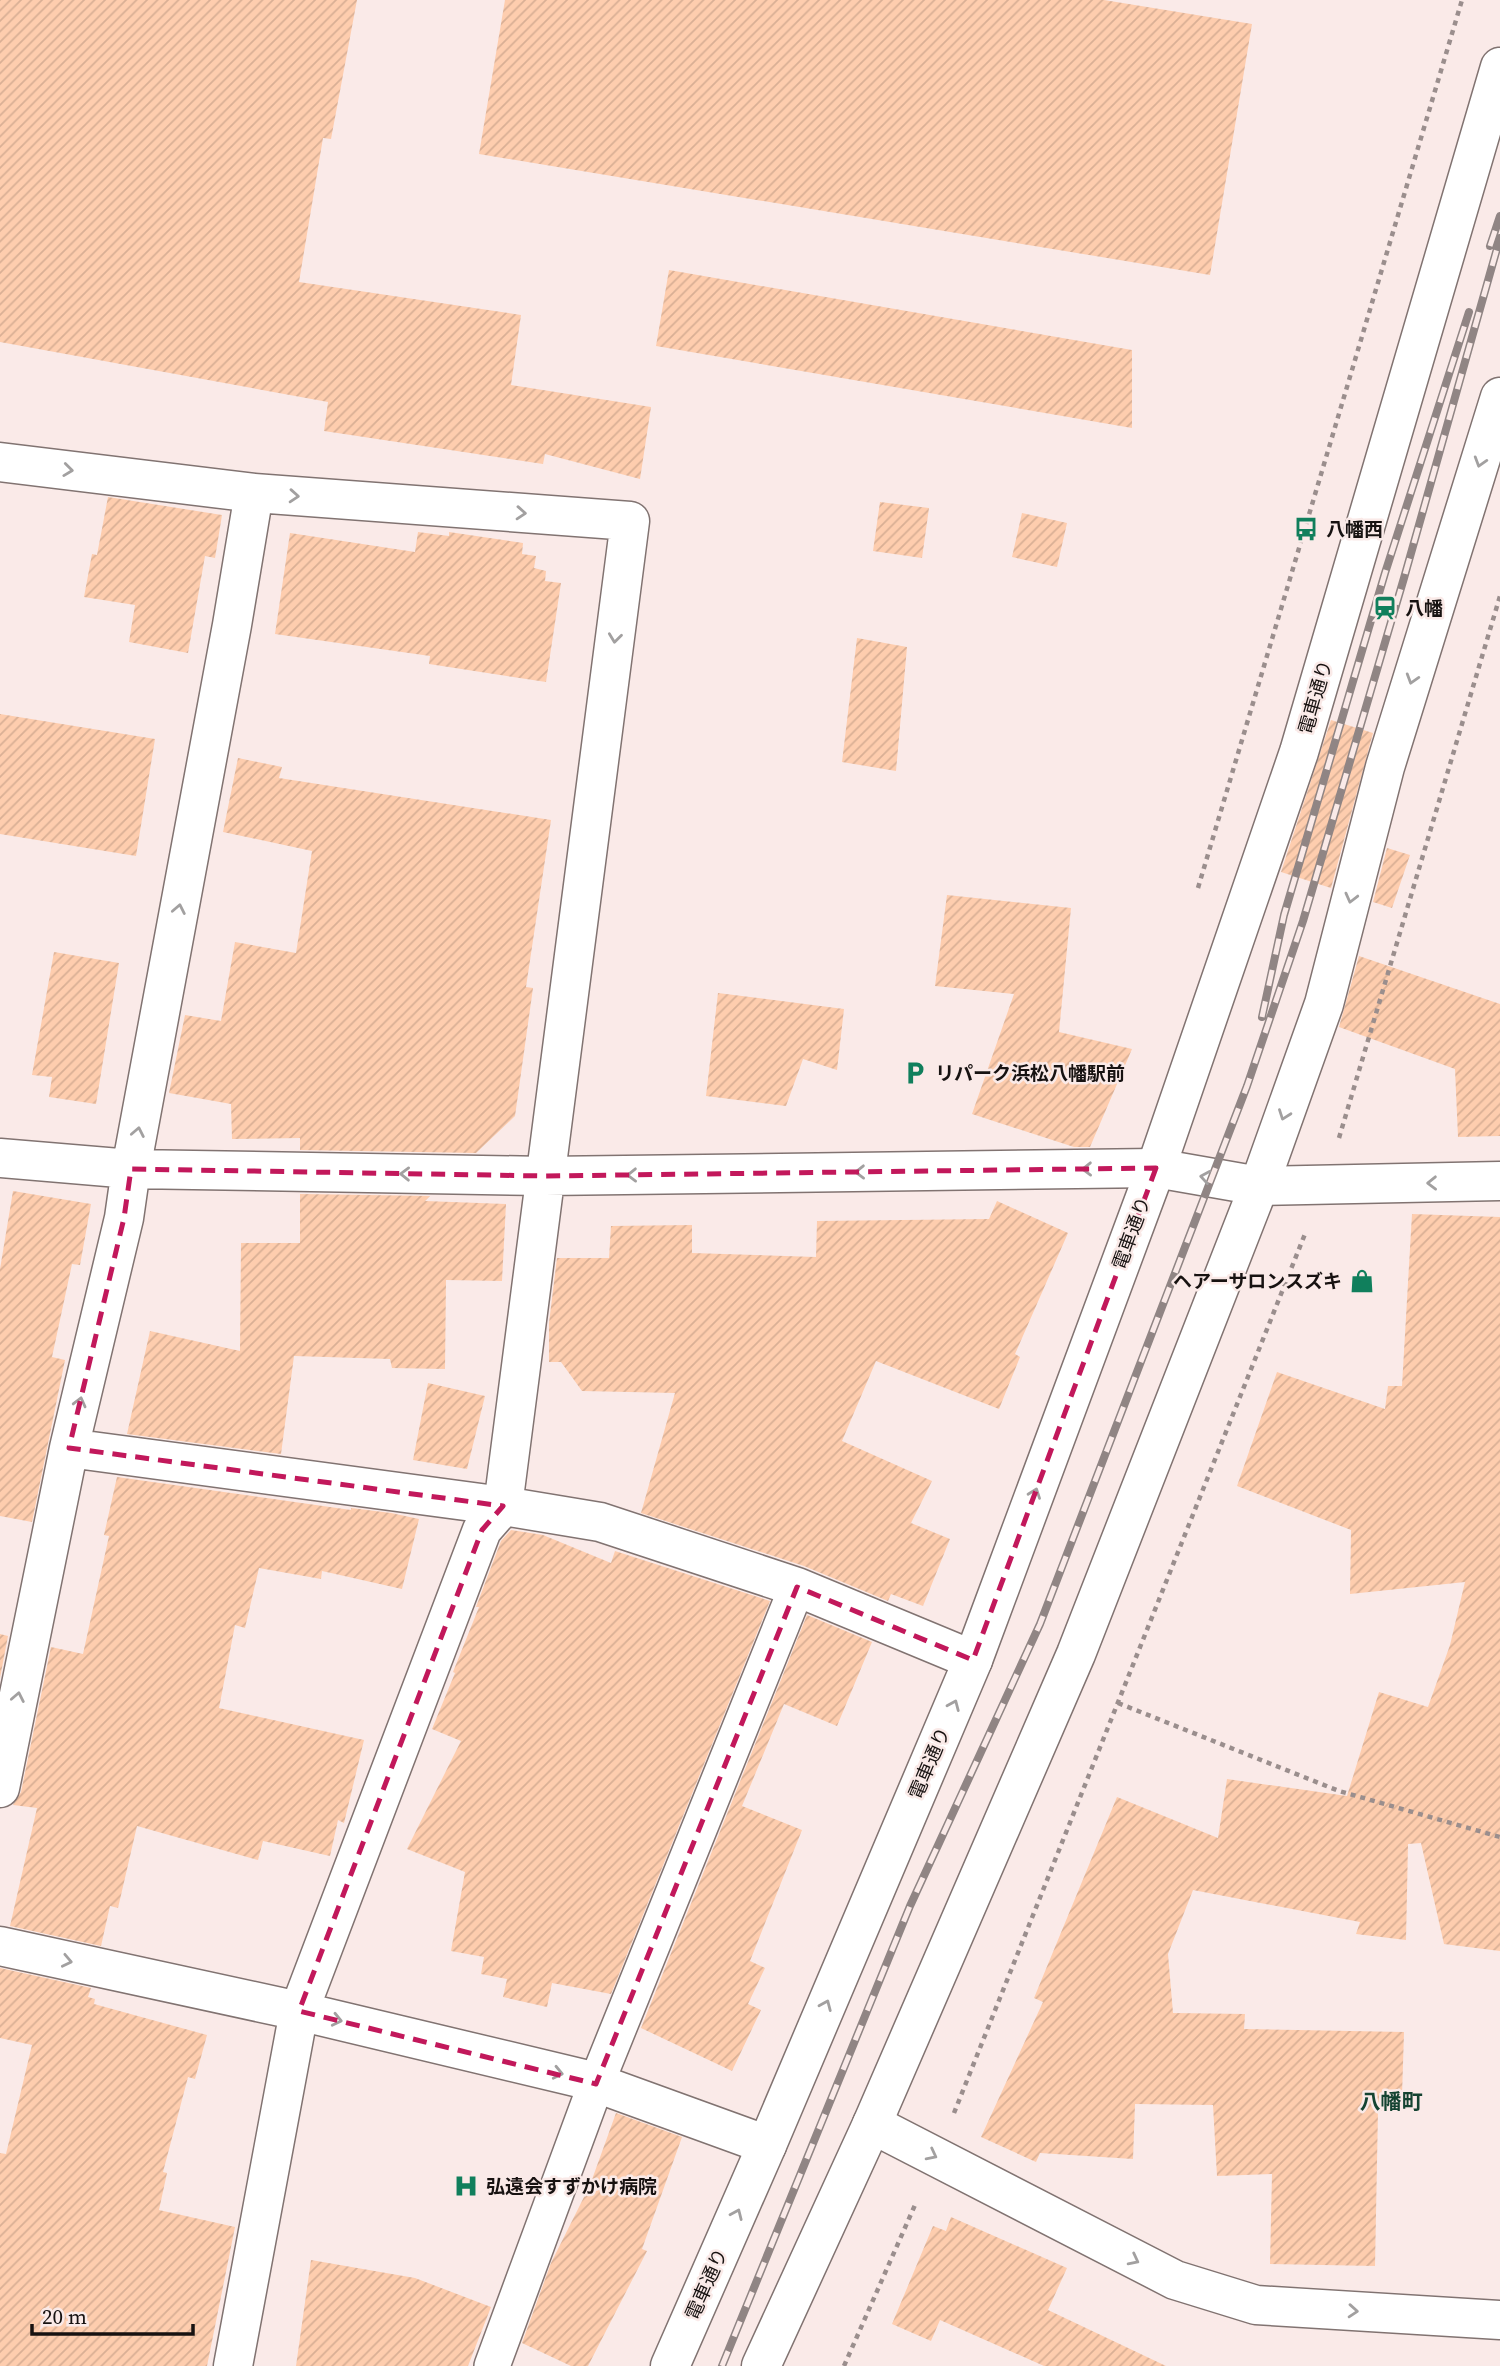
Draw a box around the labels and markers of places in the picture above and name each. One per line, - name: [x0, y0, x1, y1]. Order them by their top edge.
- bus stop icon: 八幡西: [1292, 515, 1320, 543]
- place label: 八幡西: [1326, 516, 1383, 542]
- station icon: 八幡: [1371, 594, 1399, 622]
- place label: 八幡: [1405, 595, 1443, 621]
- parking icon: リパーク浜松八幡駅前: [901, 1059, 929, 1087]
- place label: リパーク浜松八幡駅前: [935, 1060, 1125, 1086]
- shop icon: ヘアーサロンスズキ: [1348, 1267, 1376, 1295]
- place label: ヘアーサロンスズキ: [1173, 1268, 1342, 1294]
- hospital icon: 弘遠会すずかけ病院: [452, 2172, 480, 2200]
- place label: 弘遠会すずかけ病院: [486, 2173, 657, 2199]

